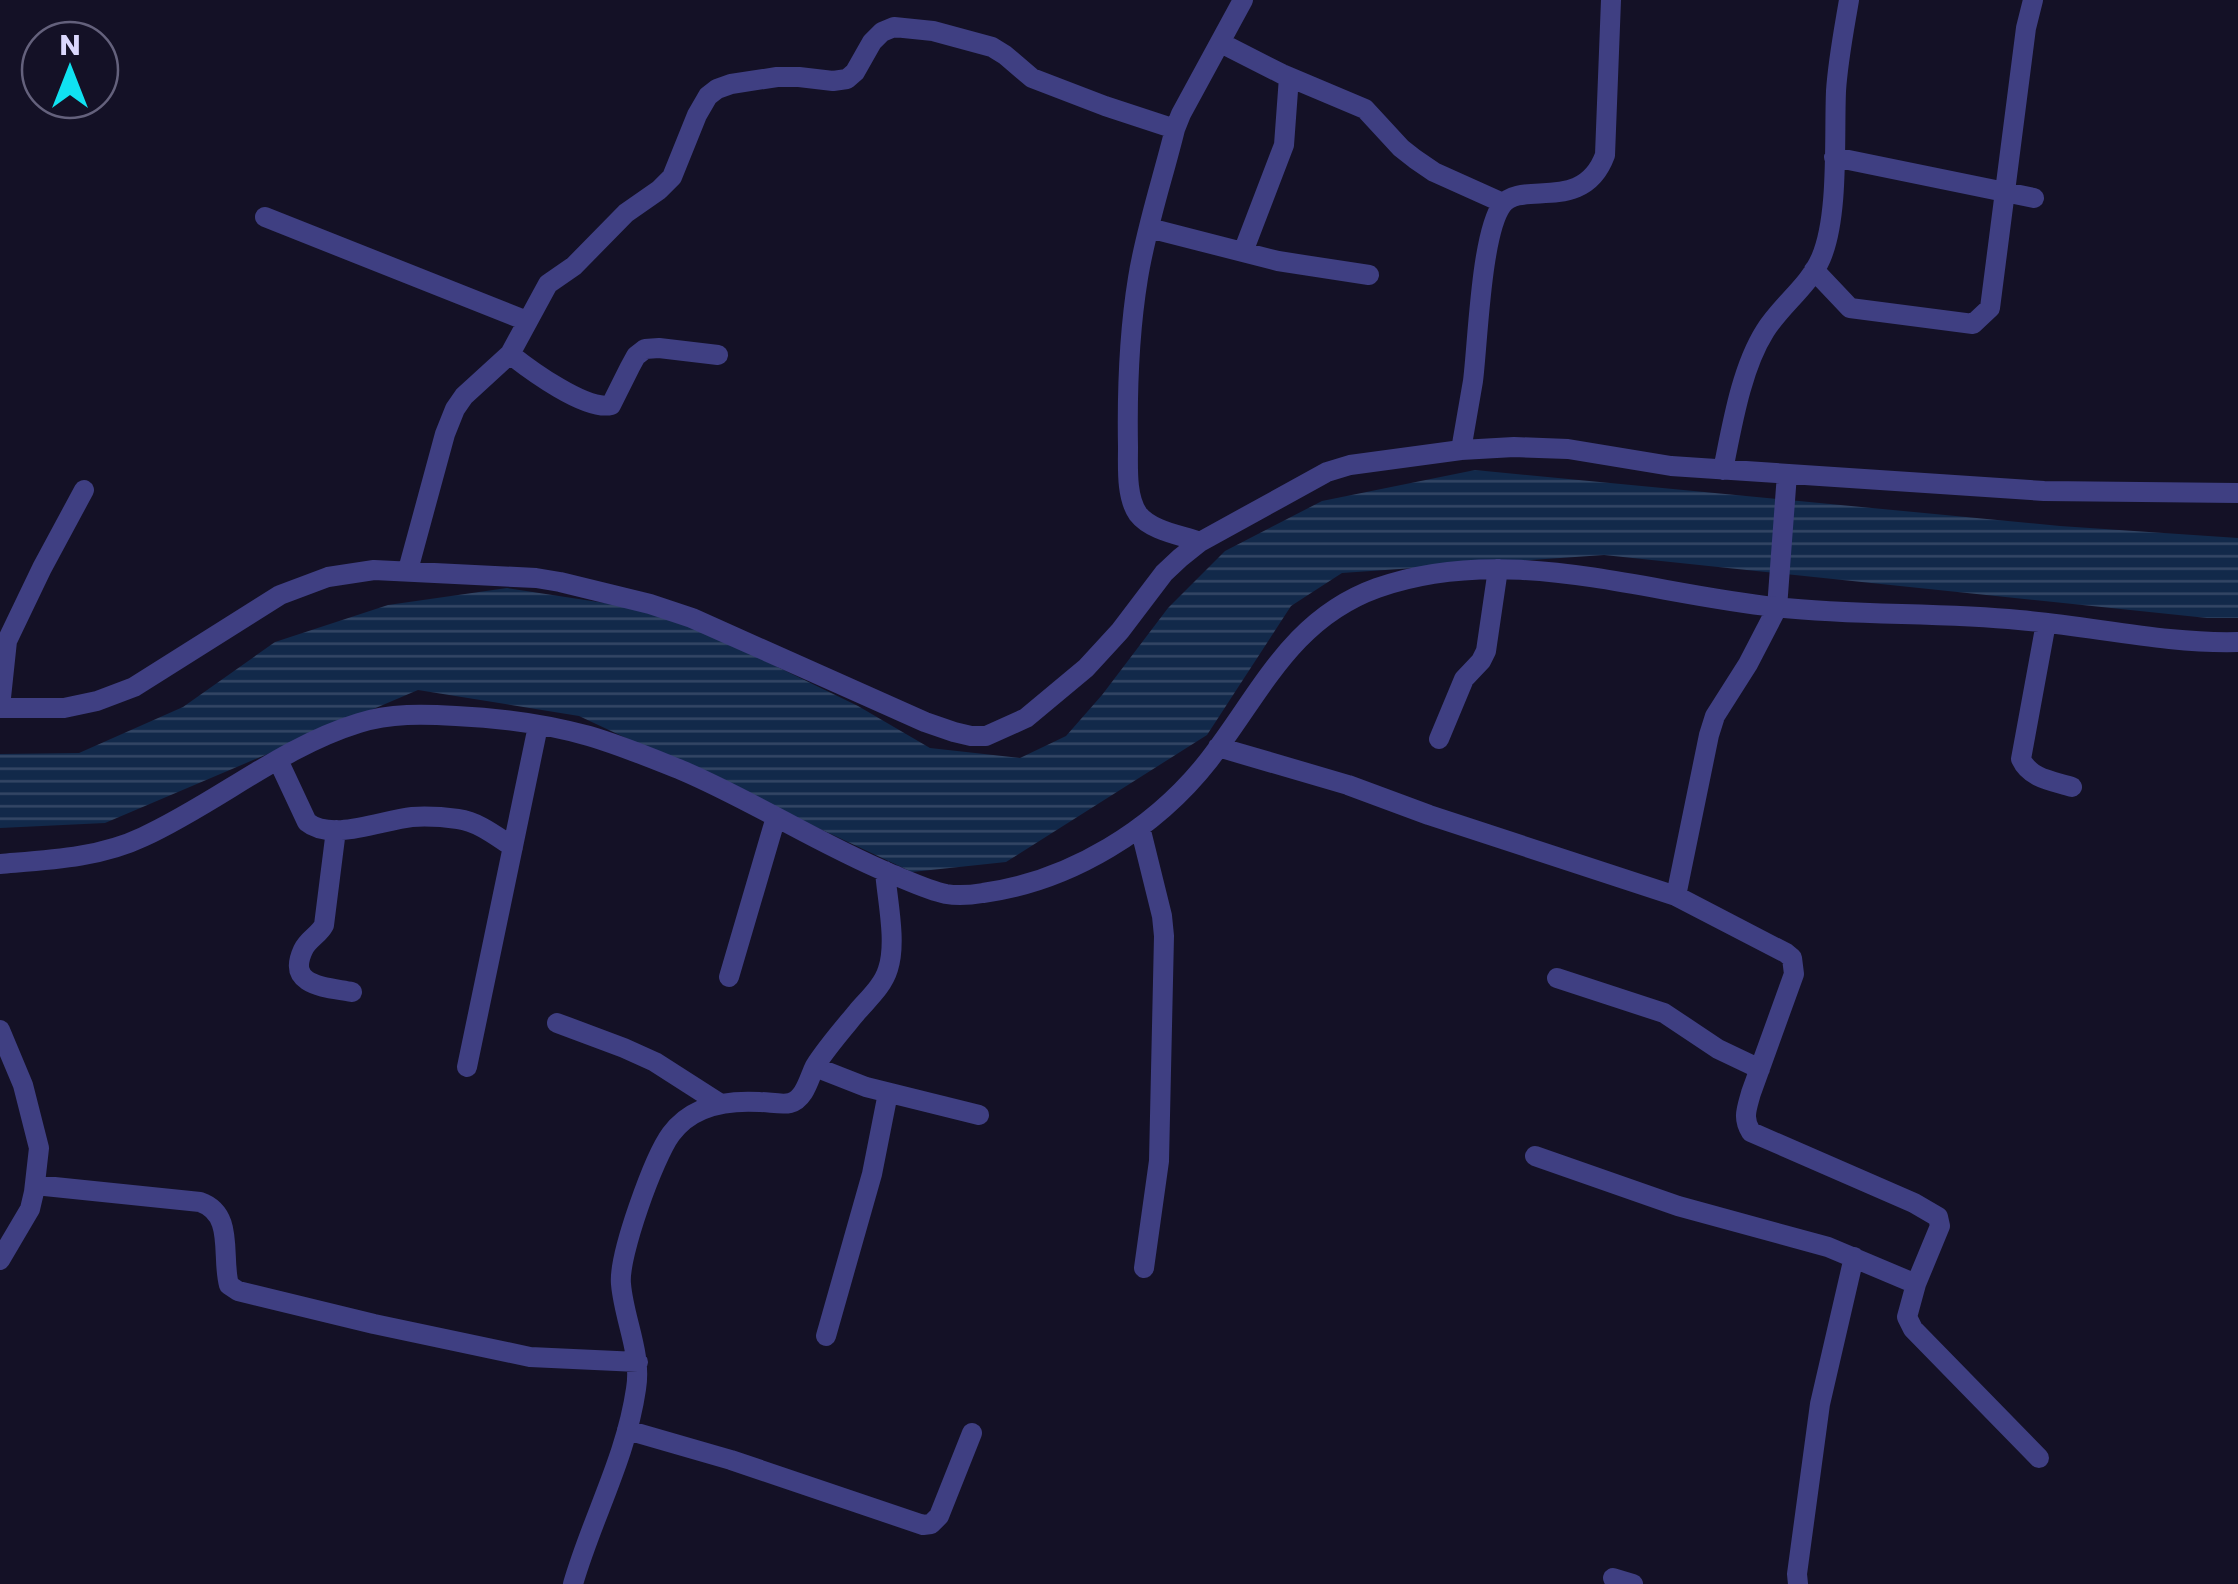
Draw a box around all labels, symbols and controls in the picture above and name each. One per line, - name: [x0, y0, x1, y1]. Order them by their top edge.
- north arrow: [20, 20, 120, 120]
- text: N: [59, 26, 81, 65]

